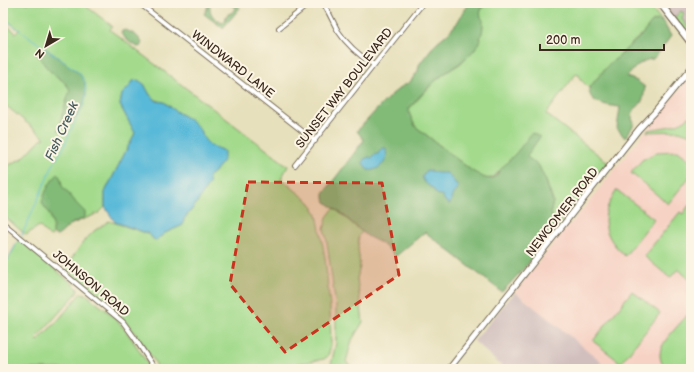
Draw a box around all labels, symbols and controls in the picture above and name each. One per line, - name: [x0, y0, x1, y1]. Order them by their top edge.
- street label: SUNSET WAY BOULEVARD: [293, 25, 396, 152]
- north arrow: [26, 26, 66, 66]
- scale bar: [540, 26, 664, 52]
- street label: WINDWARD LANE: [188, 27, 277, 101]
- text: 200 m: [546, 33, 580, 48]
- text: N: [33, 46, 47, 61]
- water label: Fish Creek: [42, 99, 82, 163]
- street label: NEWCOMER ROAD: [523, 165, 602, 260]
- street label: JOHNSON ROAD: [49, 247, 132, 320]

